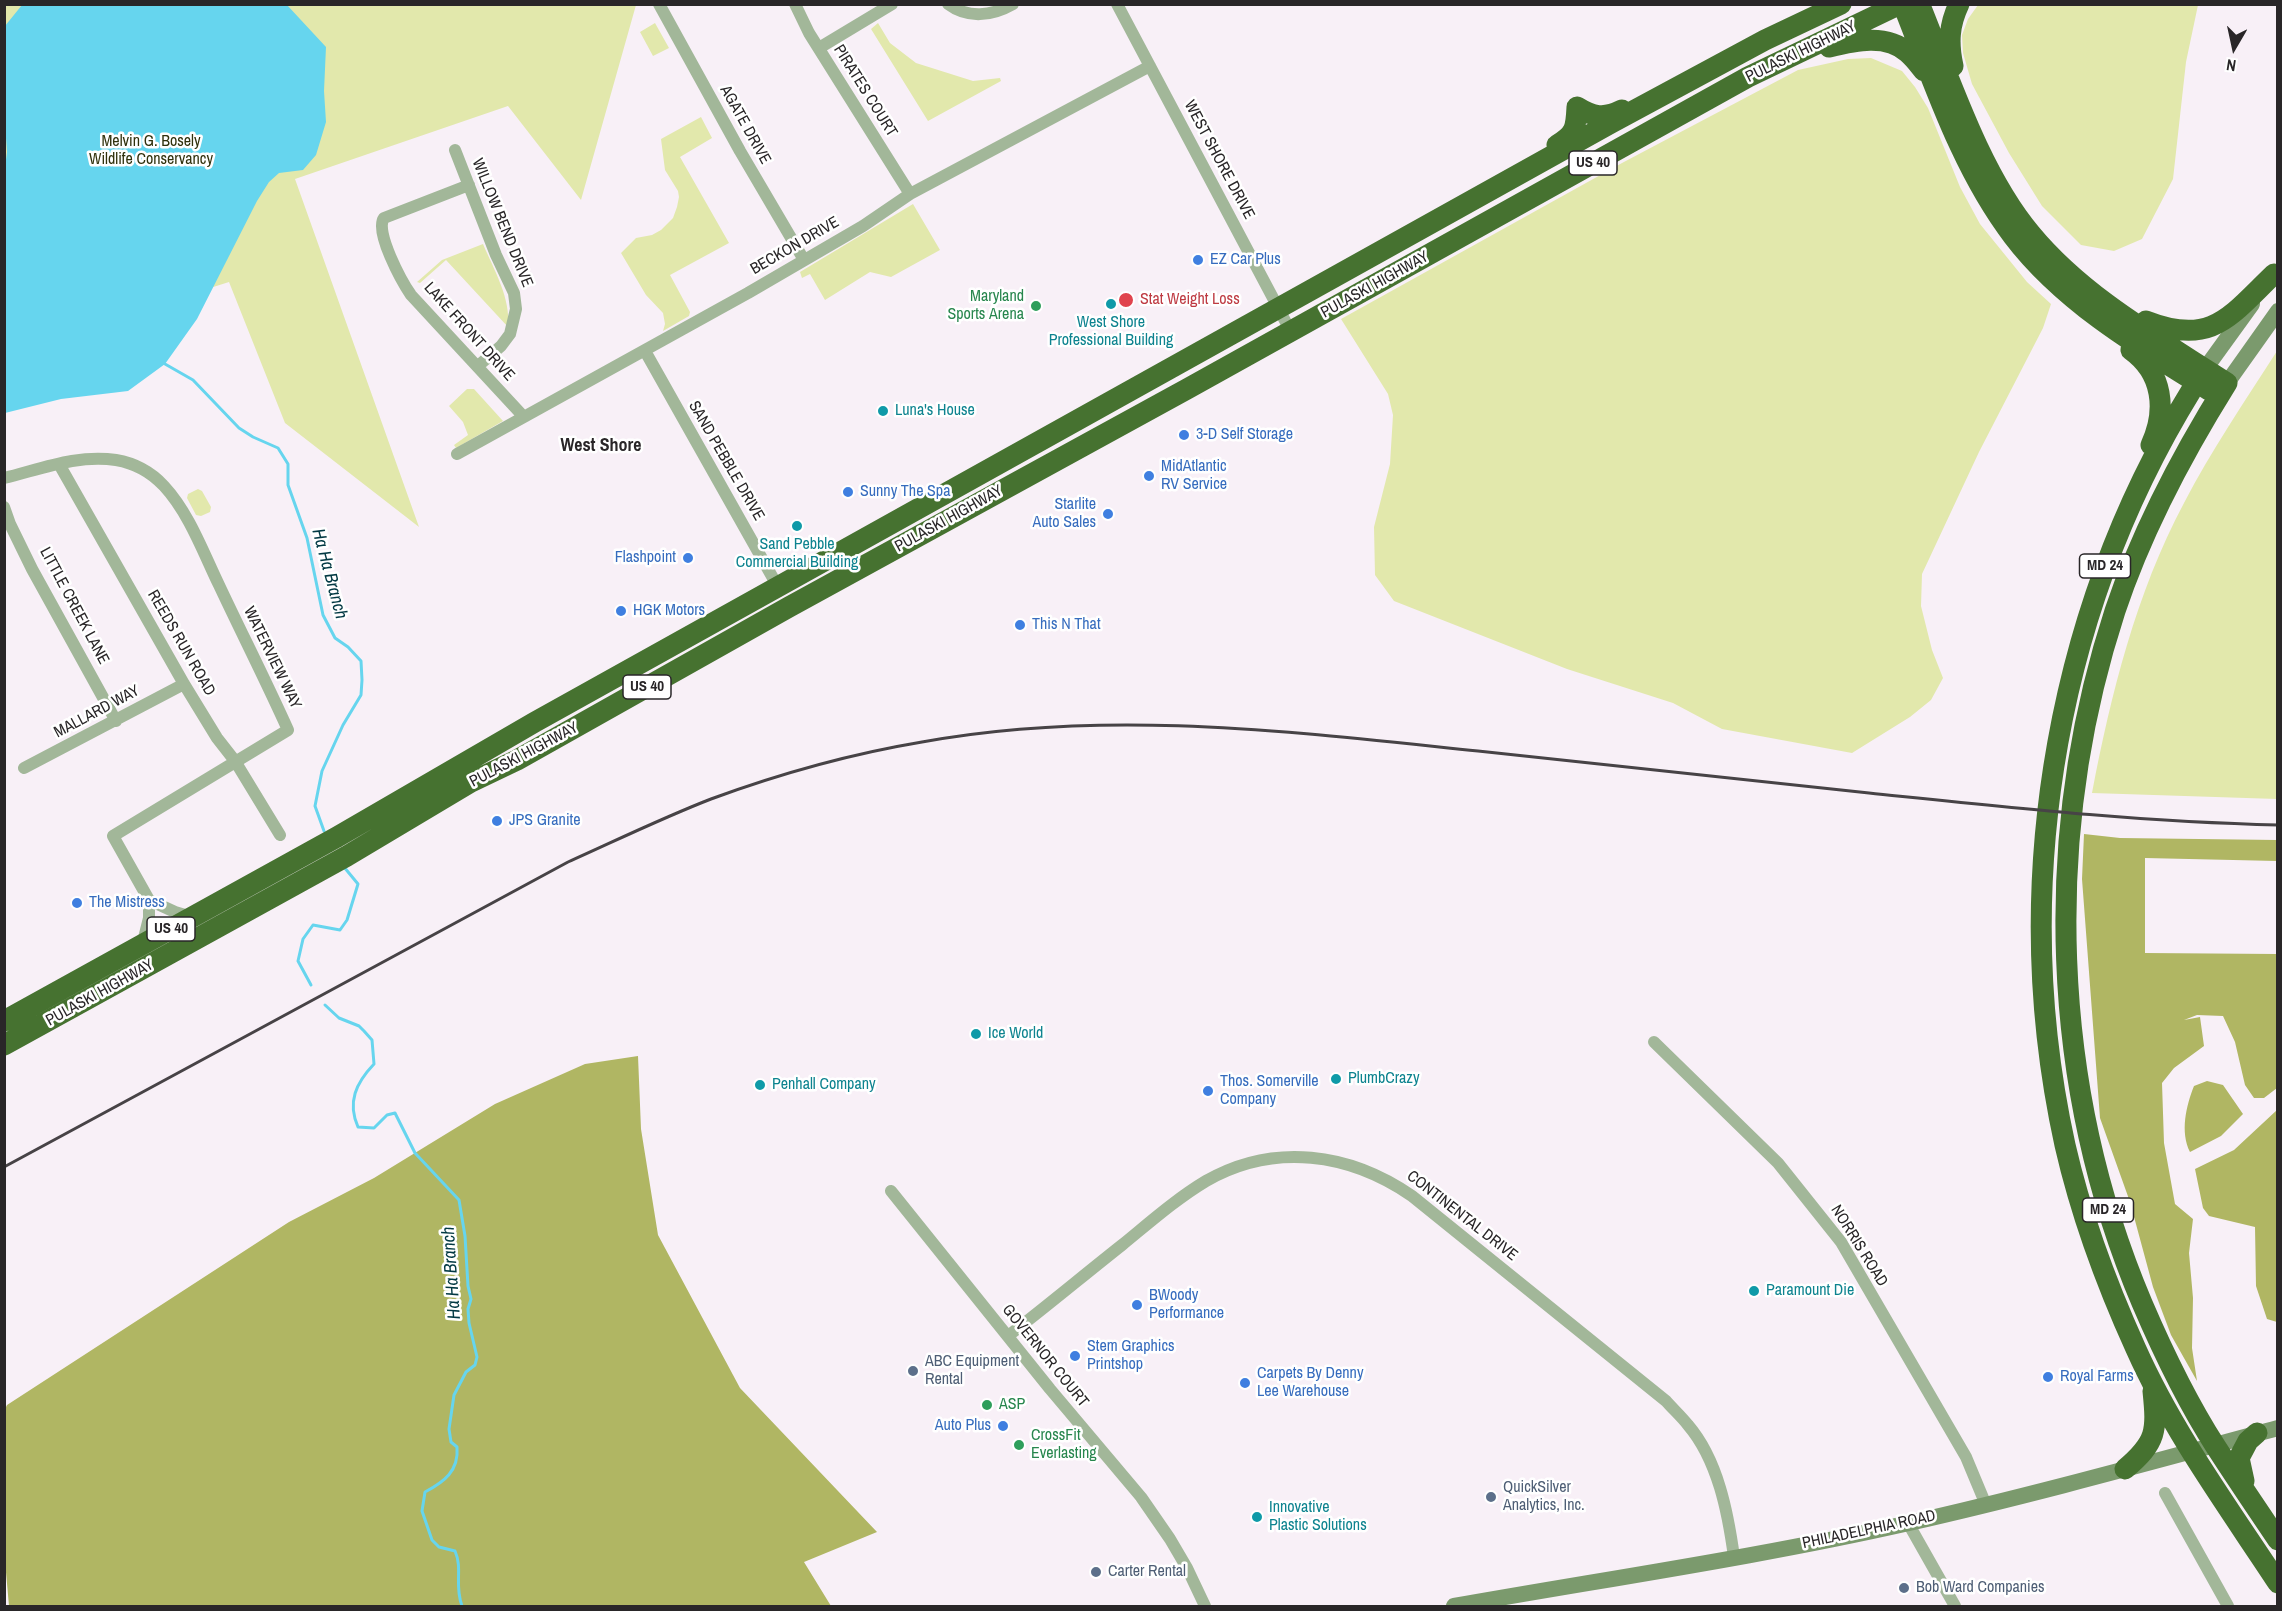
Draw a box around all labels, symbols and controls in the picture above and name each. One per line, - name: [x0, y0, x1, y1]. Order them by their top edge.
- street label: PULASKI HIGHWAY: [1743, 17, 1859, 87]
- north arrow: [2204, 18, 2264, 78]
- street label: PIRATES COURT: [829, 41, 901, 141]
- text: N: [2225, 54, 2238, 77]
- street label: AGATE DRIVE: [715, 82, 775, 168]
- street label: WEST SHORE DRIVE: [1180, 97, 1258, 223]
- park label: Melvin G. Bosely Wildlife Conservancy: [89, 132, 213, 170]
- road number: US 40: [1569, 151, 1617, 175]
- street label: WILLOW BEND DRIVE: [467, 156, 537, 290]
- street label: BECKON DRIVE: [747, 213, 843, 279]
- street label: PULASKI HIGHWAY: [1318, 247, 1432, 323]
- place label: EZ Car Plus: [1210, 250, 1281, 270]
- marker: EZ Car Plus: [1191, 253, 1205, 267]
- street label: LAKE FRONT DRIVE: [420, 279, 518, 385]
- place label: Maryland Sports Arena: [947, 287, 1024, 325]
- place label: Stat Weight Loss: [1140, 290, 1240, 310]
- marker: Stat Weight Loss: [1117, 291, 1135, 309]
- marker: West Shore Professional Building: [1104, 297, 1118, 311]
- marker: Maryland Sports Arena: [1029, 299, 1043, 313]
- place label: West Shore Professional Building: [1049, 313, 1173, 351]
- street label: SAND PEBBLE DRIVE: [684, 398, 768, 524]
- place label: Luna's House: [895, 401, 975, 421]
- marker: Luna's House: [876, 404, 890, 418]
- place label: 3-D Self Storage: [1196, 425, 1293, 445]
- marker: 3-D Self Storage: [1177, 428, 1191, 442]
- district label: West Shore: [561, 435, 641, 457]
- place label: MidAtlantic RV Service: [1161, 457, 1227, 495]
- marker: MidAtlantic RV Service: [1142, 469, 1156, 483]
- street label: PULASKI HIGHWAY: [892, 481, 1006, 557]
- place label: Sunny The Spa: [860, 482, 950, 502]
- marker: Sunny The Spa: [841, 485, 855, 499]
- place label: Starlite Auto Sales: [1033, 495, 1096, 533]
- marker: Starlite Auto Sales: [1101, 507, 1115, 521]
- marker: Sand Pebble Commercial Building: [790, 519, 804, 533]
- water label: Ha Ha Branch: [307, 526, 351, 622]
- place label: Sand Pebble Commercial Building: [736, 535, 858, 573]
- street label: LITTLE CREEK LANE: [35, 544, 113, 668]
- place label: Flashpoint: [615, 548, 676, 568]
- marker: Flashpoint: [681, 551, 695, 565]
- road number: MD 24: [2080, 554, 2130, 578]
- street label: REEDS RUN ROAD: [143, 587, 219, 699]
- place label: HGK Motors: [633, 601, 705, 621]
- street label: WATERVIEW WAY: [239, 604, 305, 712]
- marker: HGK Motors: [614, 604, 628, 618]
- place label: This N That: [1032, 615, 1101, 635]
- marker: This N That: [1013, 618, 1027, 632]
- road number: US 40: [623, 675, 671, 699]
- street label: MALLARD WAY: [51, 681, 143, 743]
- street label: PULASKI HIGHWAY: [466, 718, 582, 792]
- place label: JPS Granite: [509, 811, 580, 831]
- marker: JPS Granite: [490, 814, 504, 828]
- place label: The Mistress: [89, 893, 165, 913]
- marker: The Mistress: [70, 896, 84, 910]
- road number: US 40: [147, 917, 195, 941]
- street label: PULASKI HIGHWAY: [43, 955, 157, 1031]
- place label: Ice World: [988, 1024, 1043, 1044]
- marker: Ice World: [969, 1027, 983, 1041]
- place label: PlumbCrazy: [1348, 1069, 1419, 1089]
- place label: Thos. Somerville Company: [1220, 1072, 1318, 1110]
- marker: PlumbCrazy: [1329, 1072, 1343, 1086]
- place label: Penhall Company: [772, 1075, 876, 1095]
- marker: Penhall Company: [753, 1078, 767, 1092]
- marker: Thos. Somerville Company: [1201, 1084, 1215, 1098]
- street label: CONTINENTAL DRIVE: [1403, 1167, 1521, 1265]
- road number: MD 24: [2082, 1198, 2134, 1222]
- street label: NORRIS ROAD: [1826, 1202, 1892, 1290]
- water label: Ha Ha Branch: [438, 1226, 466, 1320]
- place label: Paramount Die: [1766, 1281, 1854, 1301]
- marker: Paramount Die: [1747, 1284, 1761, 1298]
- place label: BWoody Performance: [1149, 1286, 1224, 1324]
- marker: BWoody Performance: [1130, 1298, 1144, 1312]
- street label: GOVERNOR COURT: [998, 1301, 1092, 1411]
- place label: Stem Graphics Printshop: [1087, 1337, 1175, 1375]
- marker: Stem Graphics Printshop: [1068, 1349, 1082, 1363]
- place label: ABC Equipment Rental: [925, 1352, 1019, 1390]
- marker: ABC Equipment Rental: [906, 1364, 920, 1378]
- place label: Carpets By Denny Lee Warehouse: [1257, 1364, 1363, 1402]
- place label: Royal Farms: [2060, 1367, 2134, 1387]
- marker: Royal Farms: [2041, 1370, 2055, 1384]
- marker: Carpets By Denny Lee Warehouse: [1238, 1376, 1252, 1390]
- place label: ASP: [999, 1395, 1025, 1415]
- marker: ASP: [980, 1398, 994, 1412]
- place label: Auto Plus: [935, 1416, 991, 1436]
- marker: Auto Plus: [996, 1419, 1010, 1433]
- place label: CrossFit Everlasting: [1031, 1426, 1097, 1464]
- marker: CrossFit Everlasting: [1012, 1438, 1026, 1452]
- place label: QuickSilver Analytics, Inc.: [1503, 1478, 1585, 1516]
- marker: QuickSilver Analytics, Inc.: [1484, 1490, 1498, 1504]
- place label: Innovative Plastic Solutions: [1269, 1498, 1367, 1536]
- street label: PHILADELPHIA ROAD: [1801, 1507, 1937, 1553]
- marker: Innovative Plastic Solutions: [1250, 1510, 1264, 1524]
- place label: Carter Rental: [1108, 1562, 1186, 1582]
- marker: Carter Rental: [1089, 1565, 1103, 1579]
- place label: Bob Ward Companies: [1916, 1578, 2045, 1598]
- marker: Bob Ward Companies: [1897, 1581, 1911, 1595]

